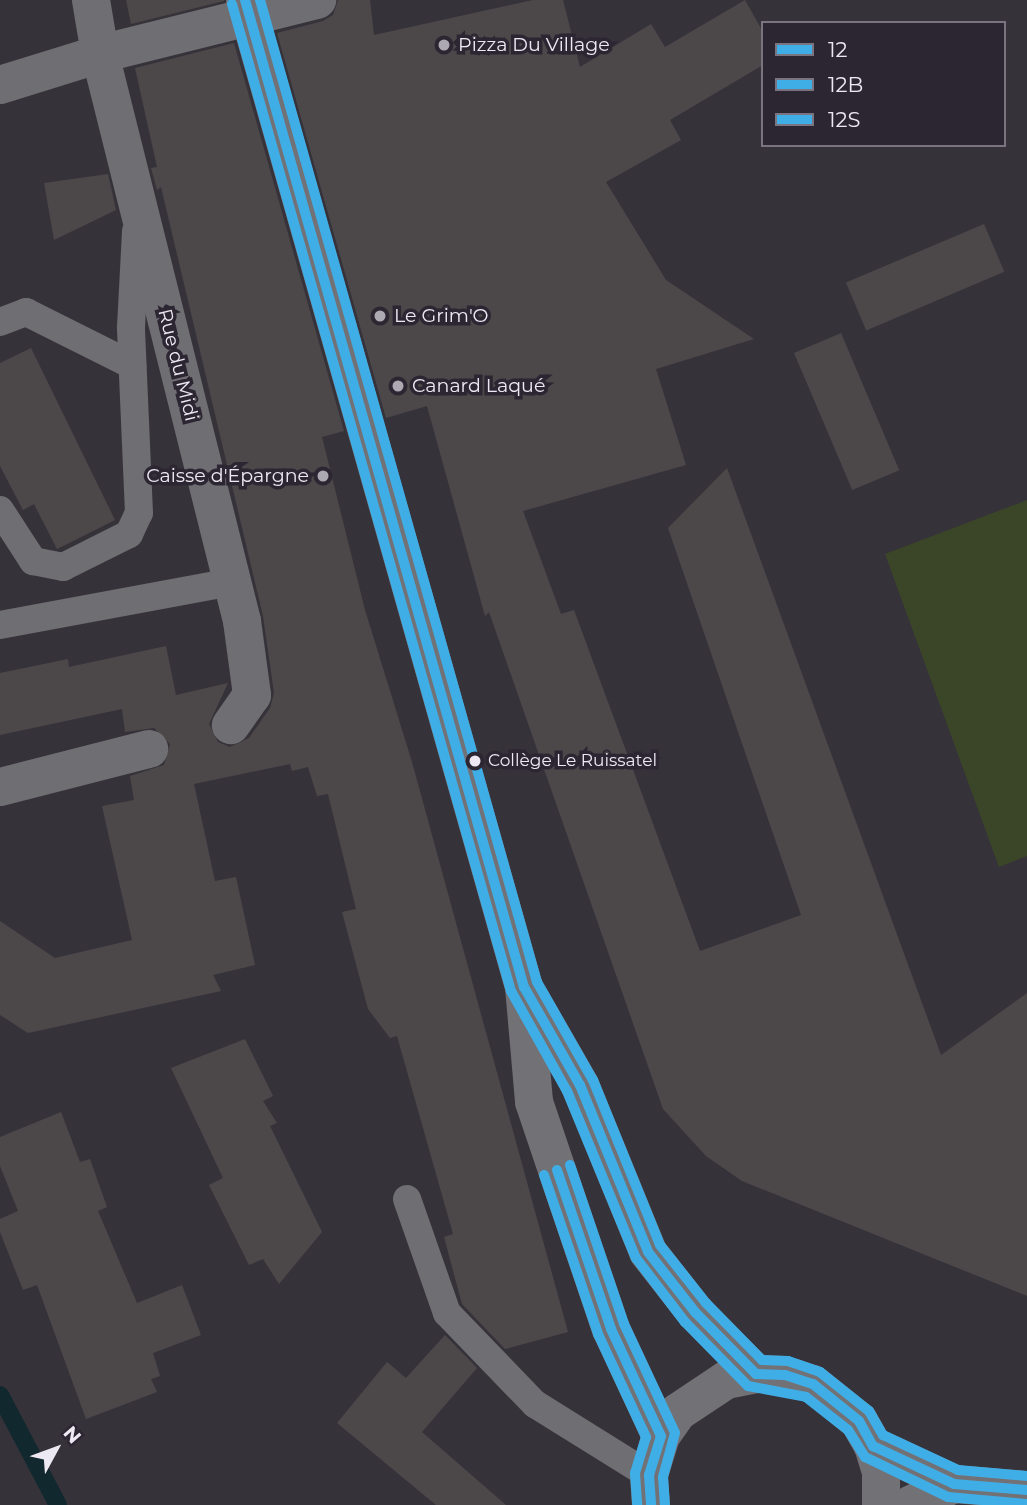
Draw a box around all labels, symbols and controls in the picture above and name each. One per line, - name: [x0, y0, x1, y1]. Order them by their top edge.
- legend: [761, 21, 1006, 147]
- place label: Pizza Du Village: [458, 34, 610, 56]
- marker: Pizza Du Village: [436, 37, 452, 53]
- text: 12: [828, 37, 848, 62]
- text: 12B: [828, 72, 863, 97]
- text: 12S: [828, 107, 860, 132]
- place label: Le Grim'O: [394, 305, 488, 327]
- street label: Rue du Midi: [153, 307, 203, 423]
- marker: Le Grim'O: [372, 308, 388, 324]
- place label: Canard Laqué: [412, 375, 545, 397]
- marker: Canard Laqué: [390, 378, 406, 394]
- place label: Caisse d'Épargne: [146, 465, 309, 487]
- marker: Caisse d'Épargne: [315, 468, 331, 484]
- place label: Collège Le Ruissatel: [488, 751, 657, 771]
- marker: Collège Le Ruissatel: [468, 754, 482, 768]
- north arrow: [21, 1414, 91, 1484]
- text: N: [59, 1422, 86, 1448]

